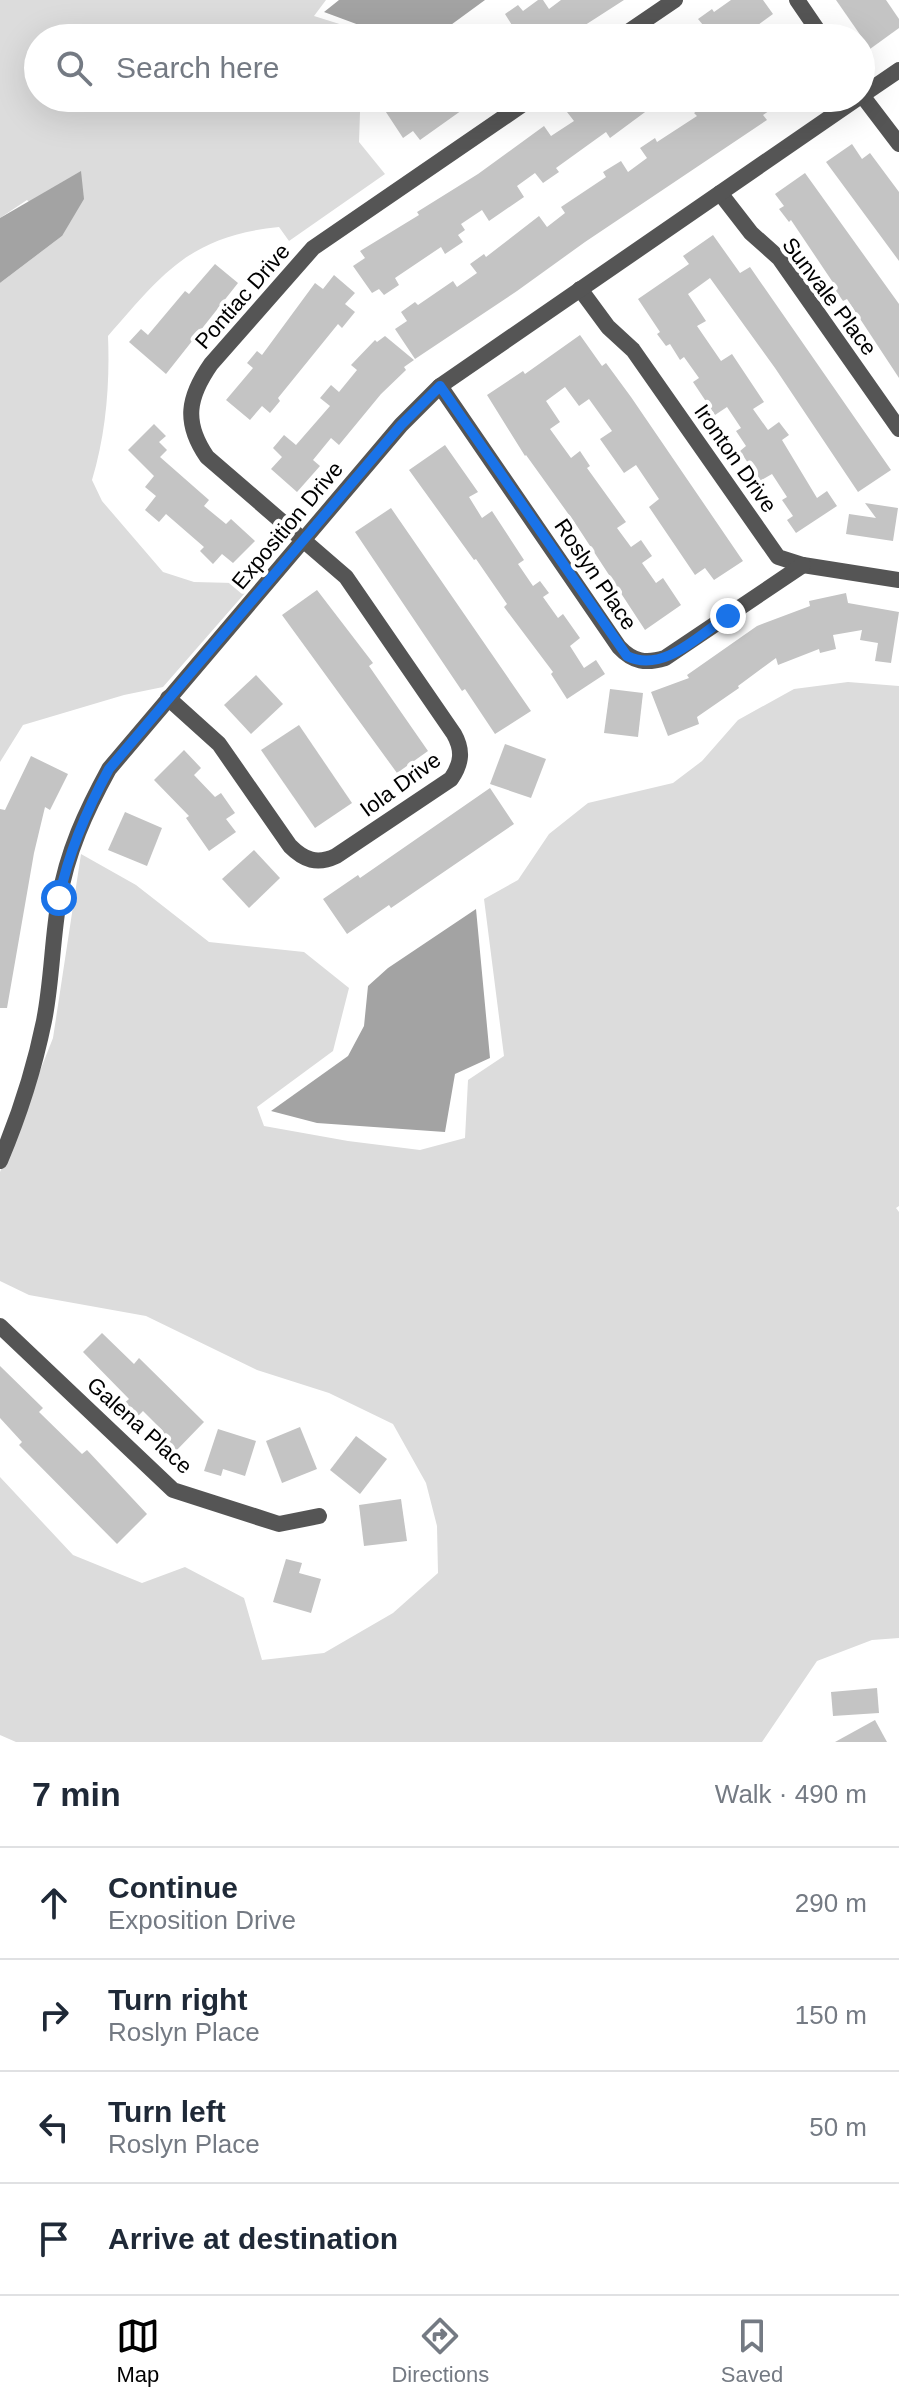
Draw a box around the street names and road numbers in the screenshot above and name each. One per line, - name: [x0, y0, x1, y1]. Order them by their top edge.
- street label: Sunvale Place: [777, 233, 882, 360]
- street label: Pontiac Drive: [190, 239, 295, 354]
- street label: Ironton Drive: [689, 400, 782, 517]
- street label: Exposition Drive: [227, 456, 348, 594]
- street label: Roslyn Place: [549, 514, 642, 634]
- street label: Iola Drive: [355, 747, 445, 822]
- street label: Galena Place: [82, 1372, 197, 1479]

